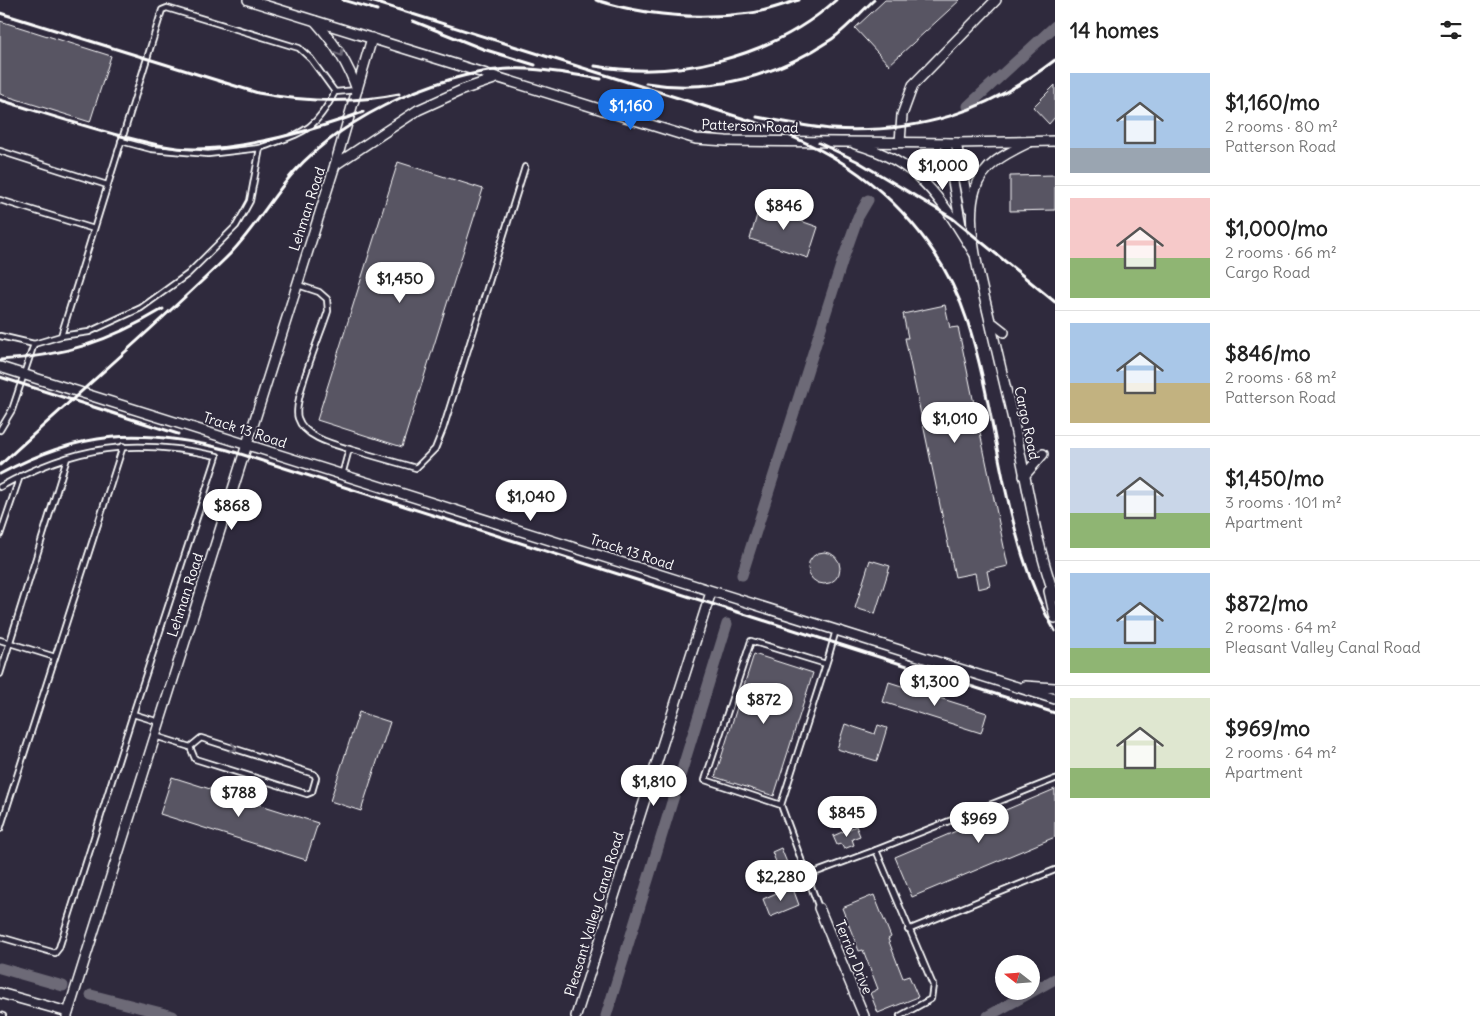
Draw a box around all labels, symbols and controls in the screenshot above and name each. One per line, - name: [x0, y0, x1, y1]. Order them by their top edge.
- icon: filters: [1437, 16, 1465, 44]
- text: 14 homes: [1070, 17, 1159, 44]
- one-way arrow: [334, 47, 344, 56]
- pin: $1,160: [590, 88, 672, 131]
- text: $1,160/mo: [1225, 89, 1320, 116]
- icon: home: [1110, 93, 1170, 153]
- text: $1,160: [609, 95, 653, 115]
- street label: Patterson Road: [701, 115, 799, 137]
- text: 2 rooms · 80 m²: [1225, 116, 1338, 136]
- text: Patterson Road: [1225, 136, 1336, 156]
- pin: $1,000: [902, 148, 984, 191]
- text: $1,000: [918, 155, 968, 175]
- street label: Lehman Road: [285, 165, 329, 253]
- pin: $846: [754, 188, 814, 231]
- text: $846: [766, 195, 802, 215]
- text: $1,000/mo: [1225, 215, 1328, 242]
- icon: home: [1110, 218, 1170, 278]
- text: 2 rooms · 66 m²: [1225, 242, 1337, 262]
- pin: $1,450: [359, 262, 441, 304]
- text: Cargo Road: [1225, 262, 1310, 282]
- text: $1,450: [377, 268, 423, 288]
- text: $846/mo: [1225, 340, 1311, 367]
- icon: home: [1110, 343, 1170, 403]
- text: 2 rooms · 68 m²: [1225, 367, 1337, 387]
- street label: Cargo Road: [1010, 385, 1044, 461]
- text: Patterson Road: [1225, 387, 1336, 407]
- pin: $1,010: [914, 402, 996, 444]
- street label: Track 13 Road: [201, 408, 289, 452]
- text: $1,010: [932, 408, 978, 428]
- text: $1,450/mo: [1225, 465, 1324, 492]
- icon: home: [1110, 468, 1170, 528]
- pin: $1,040: [490, 480, 572, 522]
- text: $1,040: [507, 486, 555, 506]
- pin: $868: [202, 488, 262, 531]
- text: 3 rooms · 101 m²: [1225, 492, 1342, 512]
- text: $868: [214, 495, 250, 515]
- text: Apartment: [1225, 512, 1303, 532]
- street label: Track 13 Road: [588, 530, 676, 574]
- street label: Lehman Road: [163, 551, 207, 639]
- text: $872/mo: [1225, 590, 1308, 617]
- icon: home: [1110, 593, 1170, 653]
- text: 2 rooms · 64 m²: [1225, 617, 1337, 637]
- text: Pleasant Valley Canal Road: [1225, 637, 1421, 657]
- pin: $1,300: [894, 664, 976, 707]
- text: $1,300: [911, 671, 959, 691]
- pin: $872: [734, 682, 794, 725]
- text: $872: [747, 689, 781, 709]
- text: $969/mo: [1225, 715, 1310, 742]
- icon: home: [1110, 718, 1170, 778]
- text: 2 rooms · 64 m²: [1225, 742, 1337, 762]
- one-way arrow: [229, 743, 237, 753]
- text: Apartment: [1225, 762, 1303, 782]
- pin: $1,810: [613, 764, 695, 807]
- text: $1,810: [632, 771, 676, 791]
- pin: $788: [209, 776, 269, 818]
- text: $788: [221, 782, 257, 802]
- pin: $845: [817, 796, 877, 838]
- text: $845: [829, 802, 865, 822]
- pin: $969: [949, 802, 1009, 844]
- text: $969: [961, 808, 997, 828]
- street label: Pleasant Valley Canal Road: [560, 829, 628, 999]
- pin: $2,280: [740, 860, 822, 902]
- text: $2,280: [756, 866, 806, 886]
- street label: Terrior Drive: [831, 917, 877, 997]
- north arrow: [995, 955, 1040, 1000]
- map controls: [995, 955, 1040, 1000]

